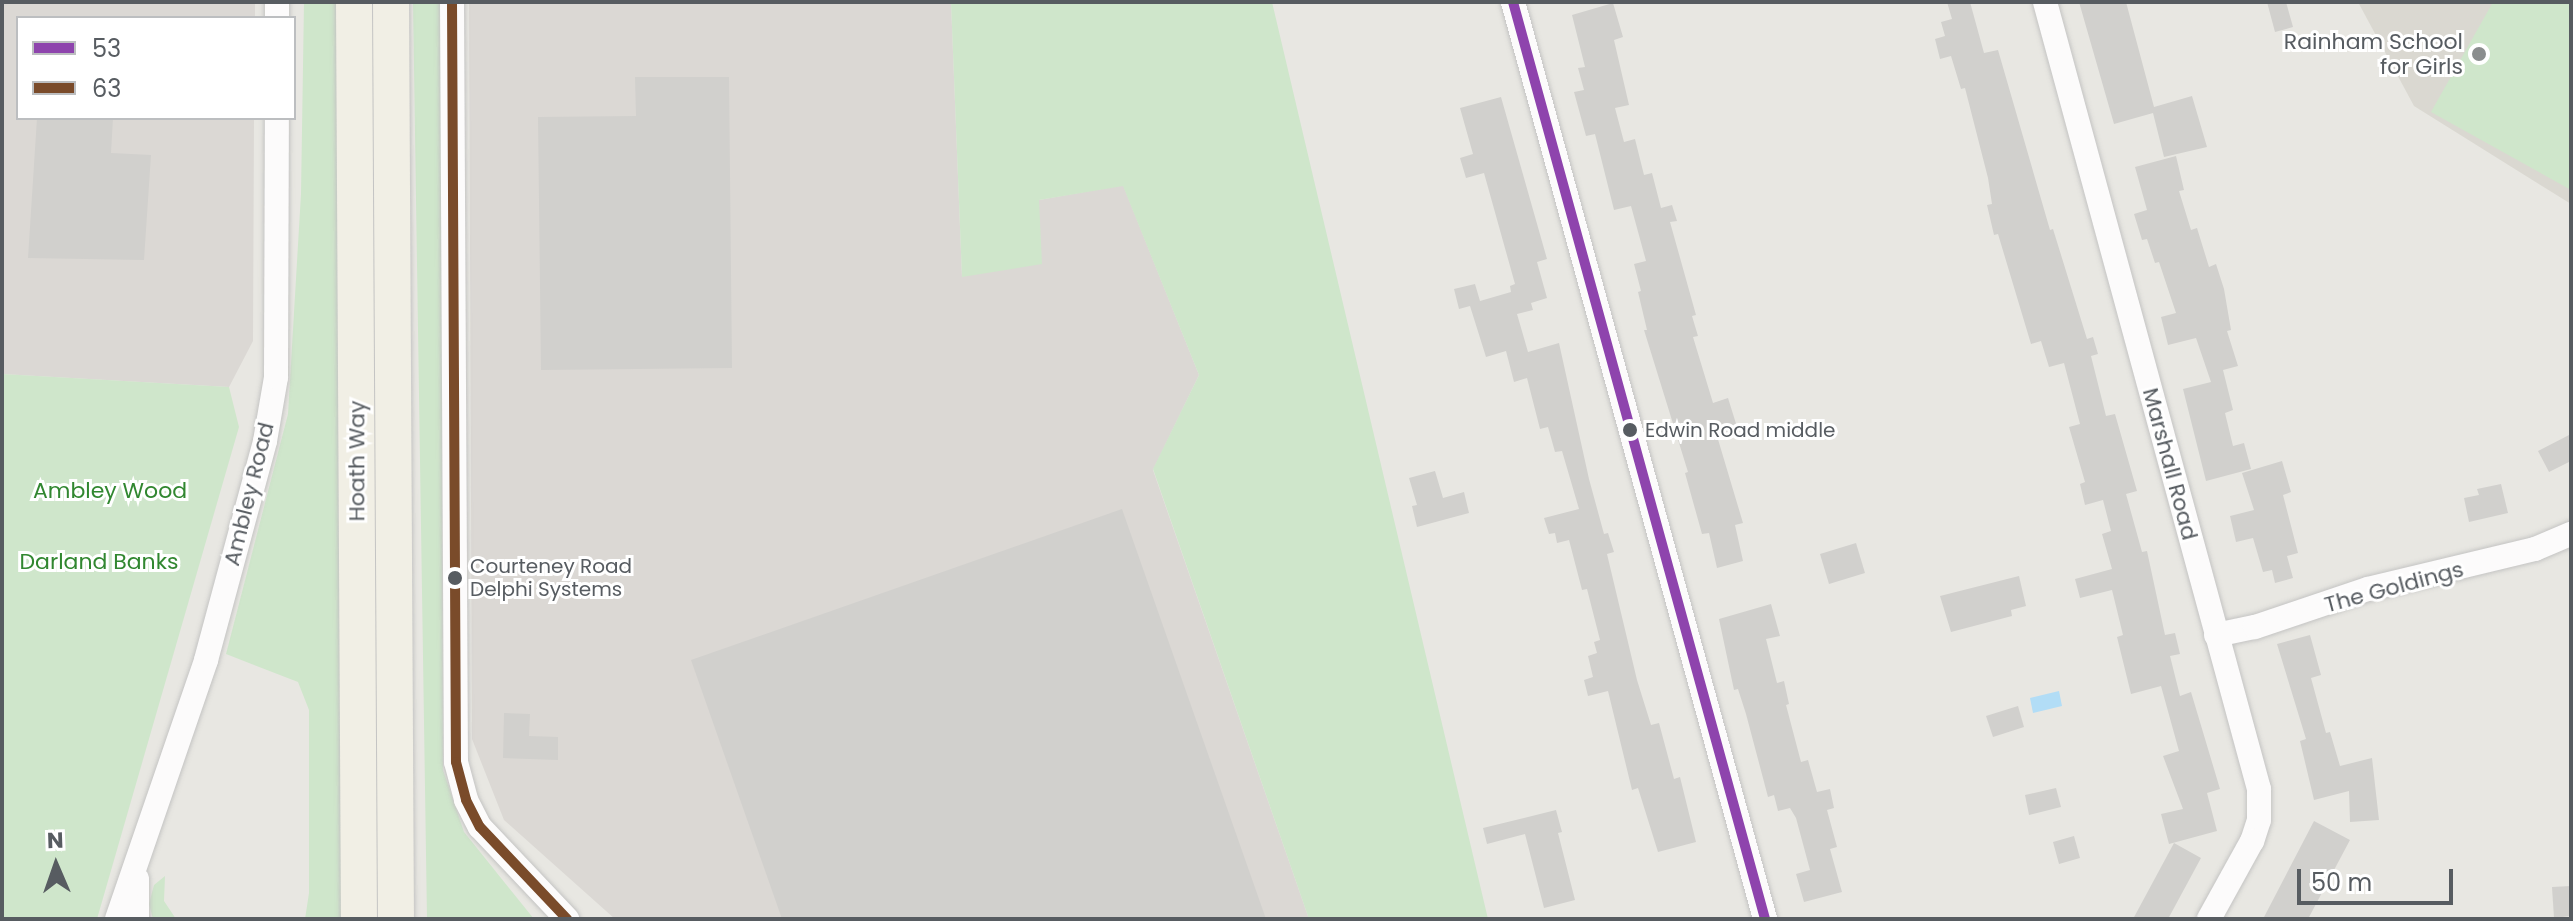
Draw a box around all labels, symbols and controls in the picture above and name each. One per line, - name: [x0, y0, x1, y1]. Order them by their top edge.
- legend: [16, 16, 296, 120]
- place label: Rainham School for Girls: [2284, 28, 2463, 80]
- text: 53: [92, 32, 121, 65]
- marker: Rainham School for Girls: [2470, 45, 2488, 63]
- text: 63: [92, 72, 121, 105]
- street label: Marshall Road: [2137, 385, 2203, 543]
- street label: Hoath Way: [344, 401, 370, 521]
- place label: Edwin Road middle: [1645, 418, 1835, 442]
- street label: Ambley Road: [218, 420, 280, 568]
- marker: Edwin Road middle: [1622, 422, 1638, 438]
- park label: Ambley Wood: [33, 478, 187, 504]
- park label: Darland Banks: [20, 549, 178, 575]
- place label: Courteney Road Delphi Systems: [470, 554, 632, 601]
- street label: The Goldings: [2322, 556, 2466, 618]
- marker: Courteney Road Delphi Systems: [447, 570, 463, 586]
- north arrow: [16, 825, 96, 905]
- text: N: [46, 825, 64, 856]
- scale bar: [2301, 853, 2457, 903]
- text: 50 m: [2311, 866, 2372, 899]

